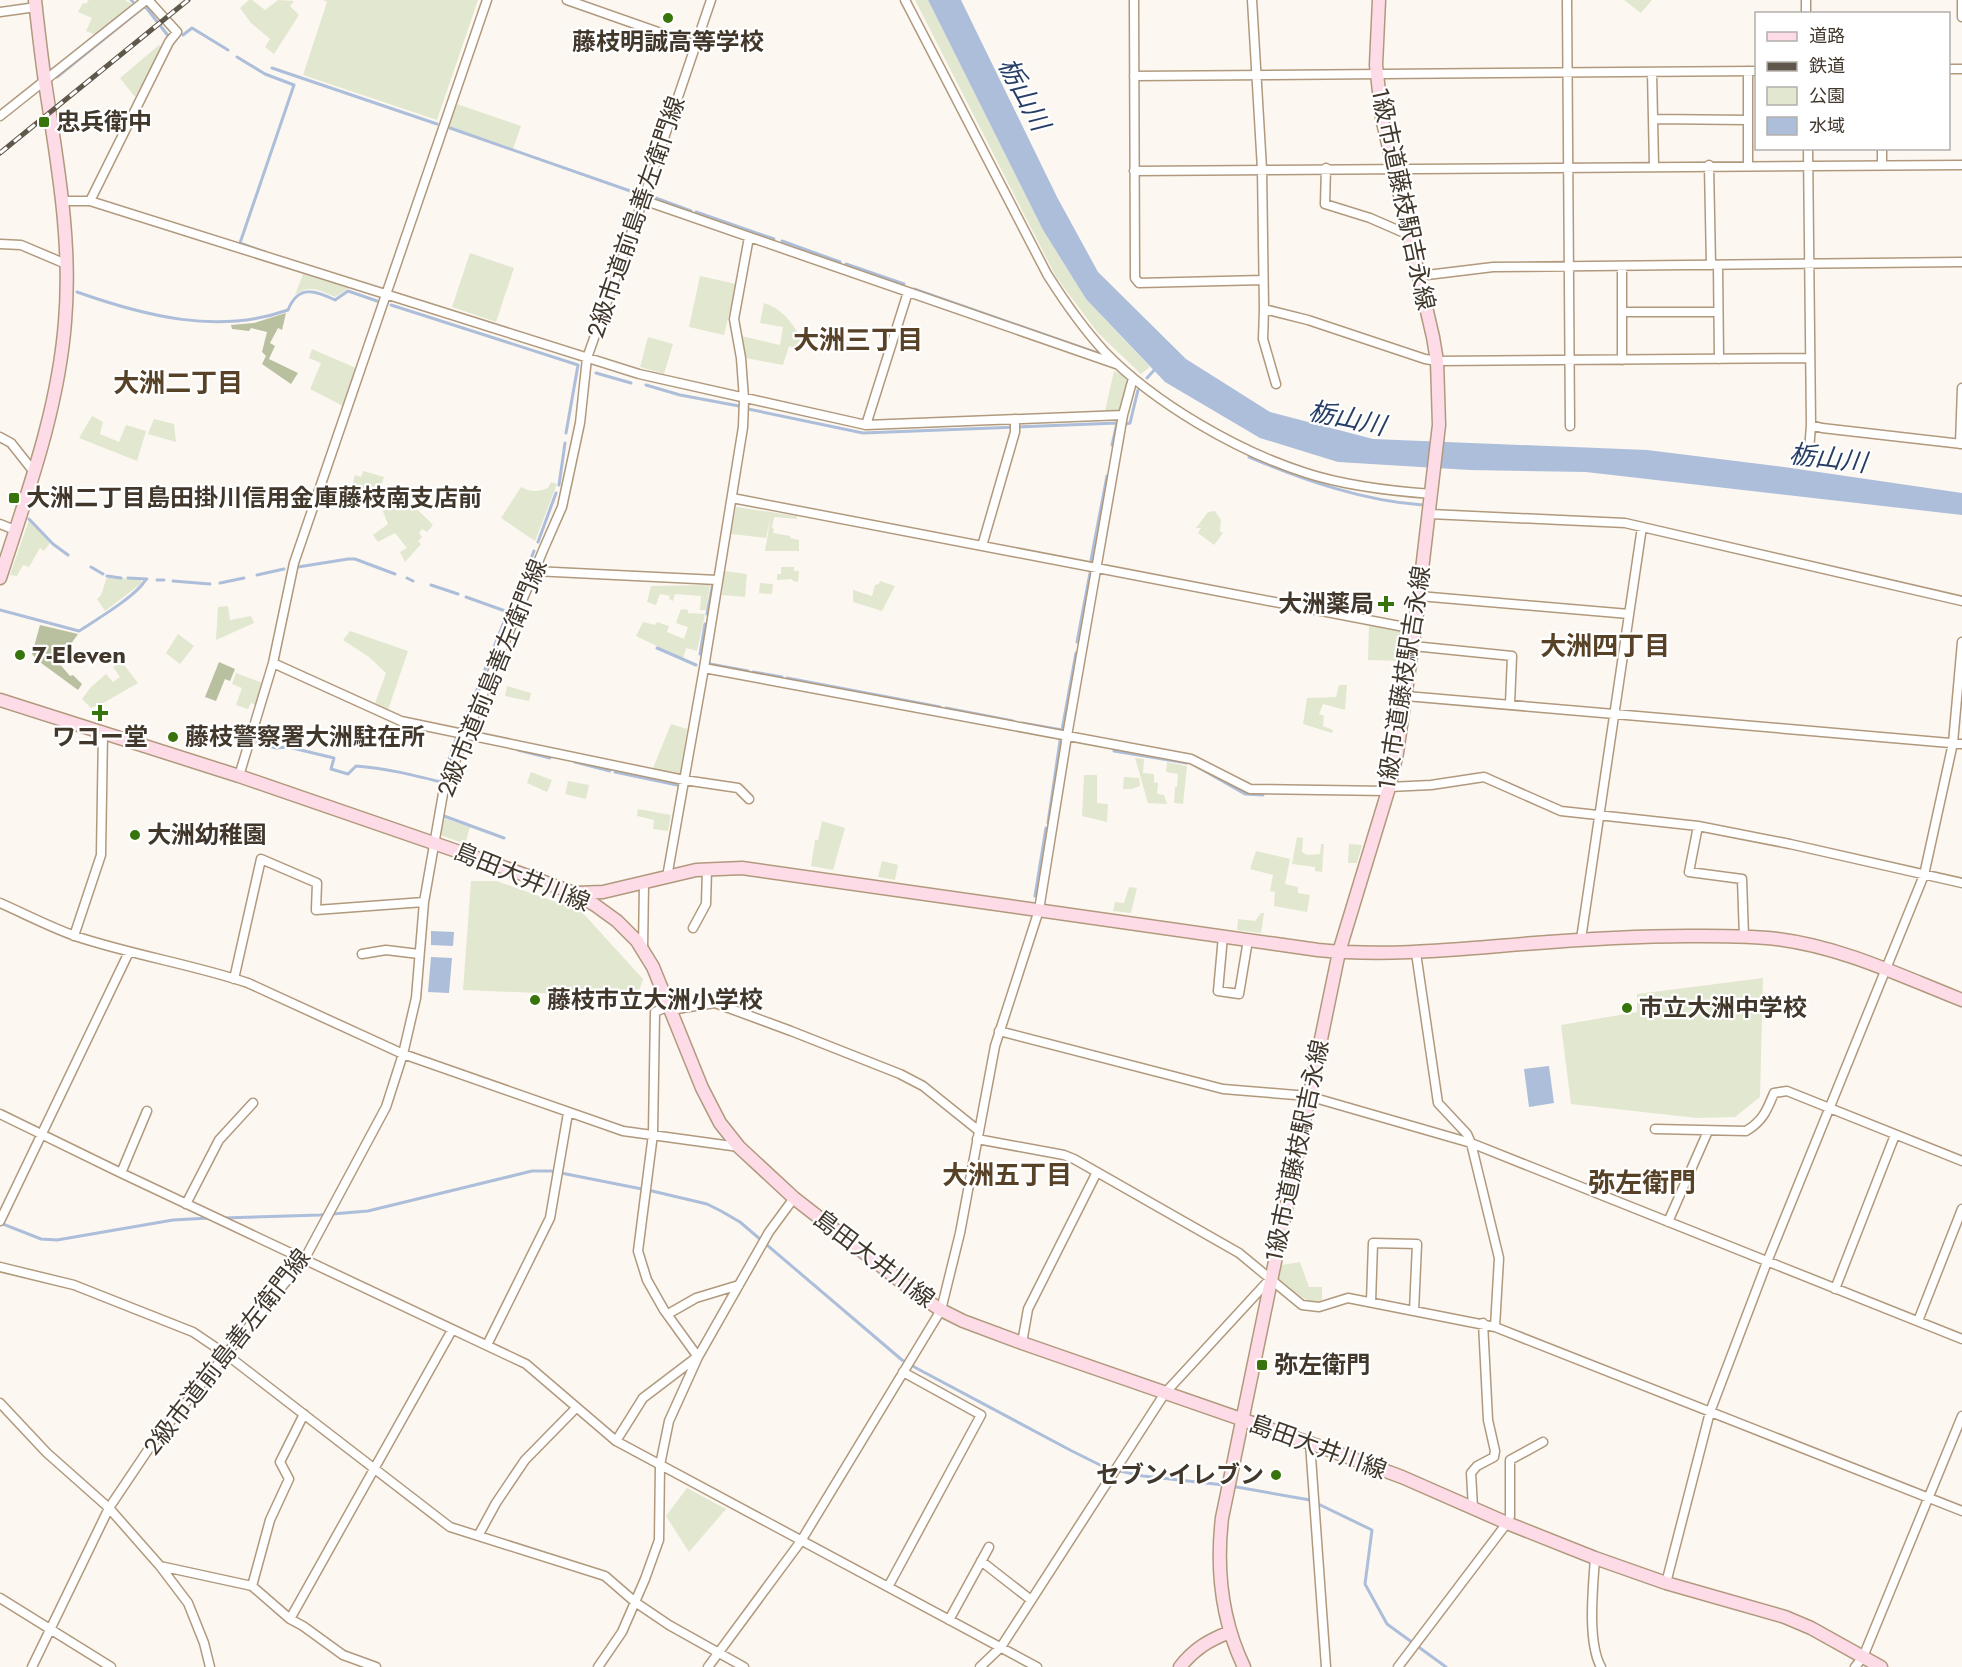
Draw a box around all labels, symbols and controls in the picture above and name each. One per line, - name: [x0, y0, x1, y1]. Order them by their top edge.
- marker: 藤枝明誠高等学校: [661, 11, 675, 25]
- legend: [1755, 12, 1950, 150]
- text: 道路: [1809, 23, 1845, 49]
- place label: 藤枝明誠高等学校: [572, 24, 764, 59]
- water label: 栃山川: [989, 51, 1060, 140]
- text: 鉄道: [1809, 53, 1845, 79]
- text: 公園: [1809, 83, 1845, 109]
- street label: 1級市道藤枝駅吉永線: [1363, 84, 1444, 313]
- street label: 2級市道前島善左衛門線: [578, 91, 693, 342]
- place label: 忠兵衛中: [56, 104, 152, 139]
- text: 水域: [1809, 113, 1845, 139]
- marker: 忠兵衛中: [37, 115, 51, 129]
- district label: 大洲三丁目: [793, 321, 923, 359]
- district label: 大洲二丁目: [113, 364, 243, 402]
- water label: 栃山川: [1305, 391, 1392, 445]
- water label: 栃山川: [1787, 434, 1872, 482]
- place label: 大洲二丁目島田掛川信用金庫藤枝南支店前: [26, 480, 482, 515]
- marker: 大洲二丁目島田掛川信用金庫藤枝南支店前: [7, 491, 21, 505]
- street label: 2級市道前島善左衛門線: [428, 554, 555, 802]
- street label: 1級市道藤枝駅吉永線: [1368, 563, 1439, 793]
- place label: 大洲薬局: [1278, 586, 1374, 621]
- marker: 大洲薬局: [1379, 597, 1393, 611]
- district label: 大洲四丁目: [1540, 627, 1670, 665]
- place label: 7-Eleven: [32, 637, 126, 672]
- marker: 7-Eleven: [13, 648, 27, 662]
- marker: ワコー堂: [93, 706, 107, 720]
- place label: ワコー堂: [52, 719, 148, 754]
- place label: 藤枝警察署大洲駐在所: [185, 719, 425, 754]
- marker: 藤枝警察署大洲駐在所: [166, 730, 180, 744]
- place label: 大洲幼稚園: [147, 817, 267, 852]
- marker: 大洲幼稚園: [128, 828, 142, 842]
- street label: 島田大井川線: [449, 833, 596, 920]
- place label: 藤枝市立大洲小学校: [547, 982, 763, 1017]
- place label: 市立大洲中学校: [1639, 990, 1807, 1025]
- marker: 藤枝市立大洲小学校: [528, 993, 542, 1007]
- marker: 市立大洲中学校: [1620, 1001, 1634, 1015]
- street label: 1級市道藤枝駅吉永線: [1256, 1036, 1337, 1265]
- district label: 大洲五丁目: [942, 1156, 1072, 1194]
- district label: 弥左衛門: [1588, 1163, 1696, 1202]
- street label: 島田大井川線: [806, 1201, 942, 1316]
- street label: 2級市道前島善左衛門線: [135, 1241, 318, 1462]
- place label: 弥左衛門: [1274, 1347, 1370, 1382]
- marker: 弥左衛門: [1255, 1358, 1269, 1372]
- street label: 島田大井川線: [1245, 1405, 1392, 1488]
- place label: セブンイレブン: [1096, 1457, 1264, 1492]
- marker: セブンイレブン: [1269, 1468, 1283, 1482]

